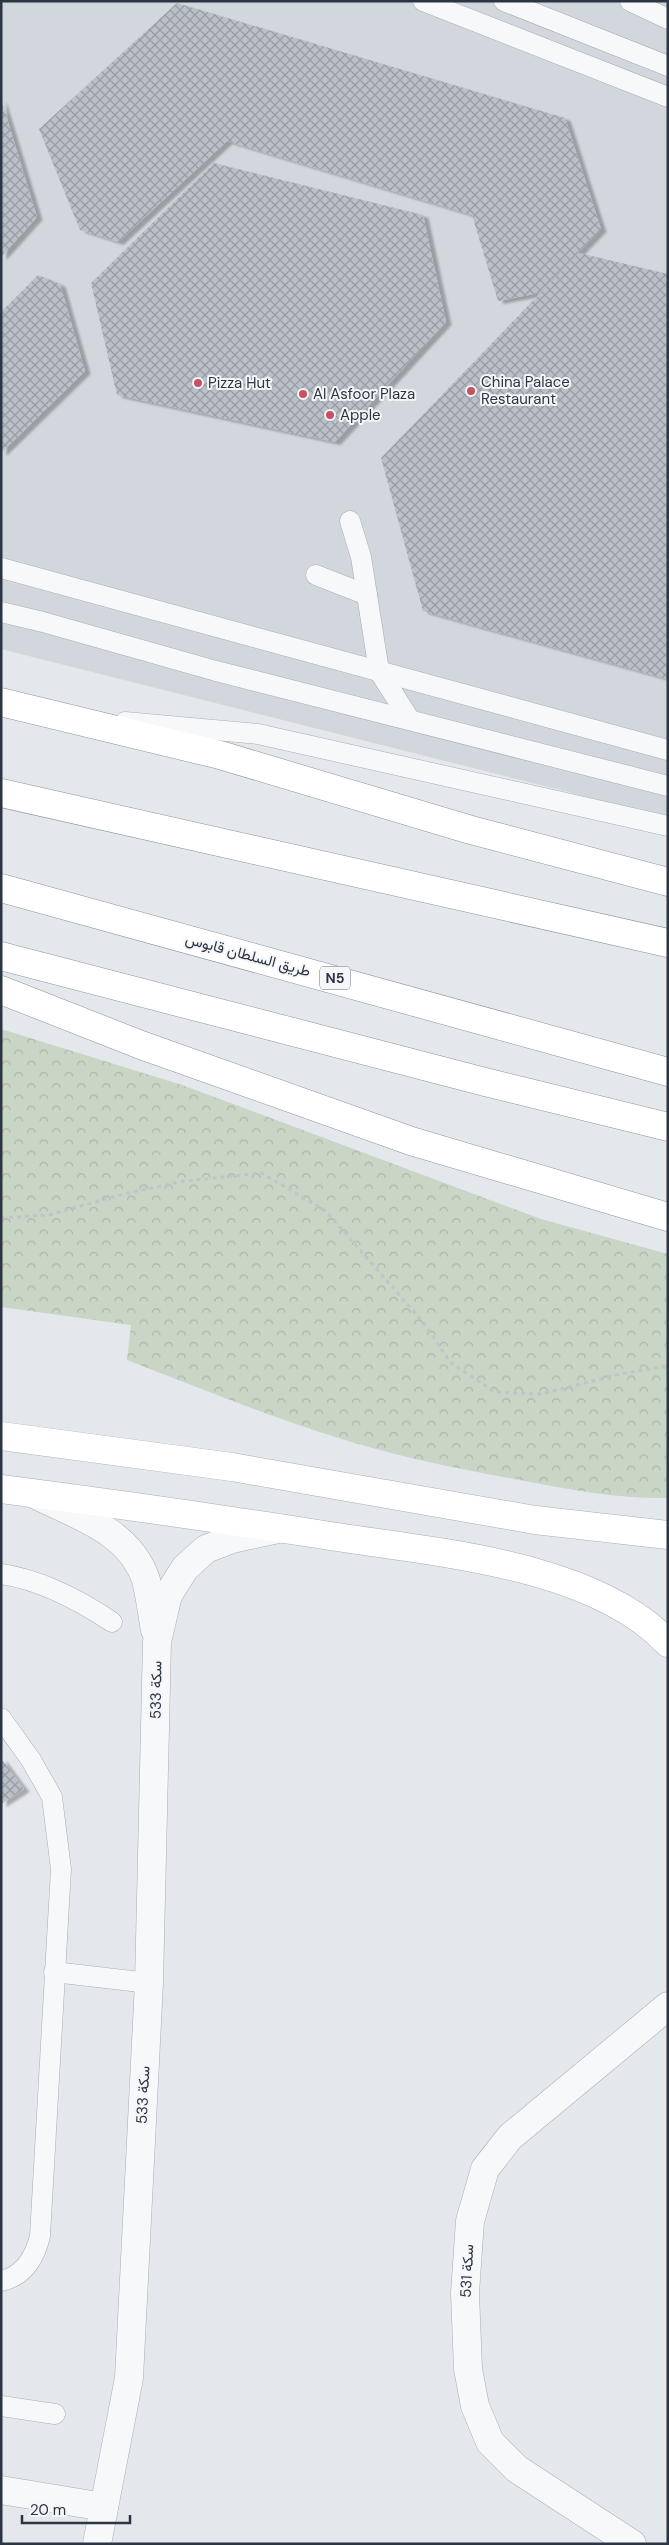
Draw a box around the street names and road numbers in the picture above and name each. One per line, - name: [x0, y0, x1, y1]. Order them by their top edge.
- street label: طريق السلطان قابوس: [183, 929, 313, 981]
- road number: N5: [320, 966, 350, 990]
- street label: سكة 533: [145, 1661, 167, 1719]
- street label: سكة 533: [131, 2065, 155, 2125]
- street label: سكة 531: [456, 2243, 478, 2298]

